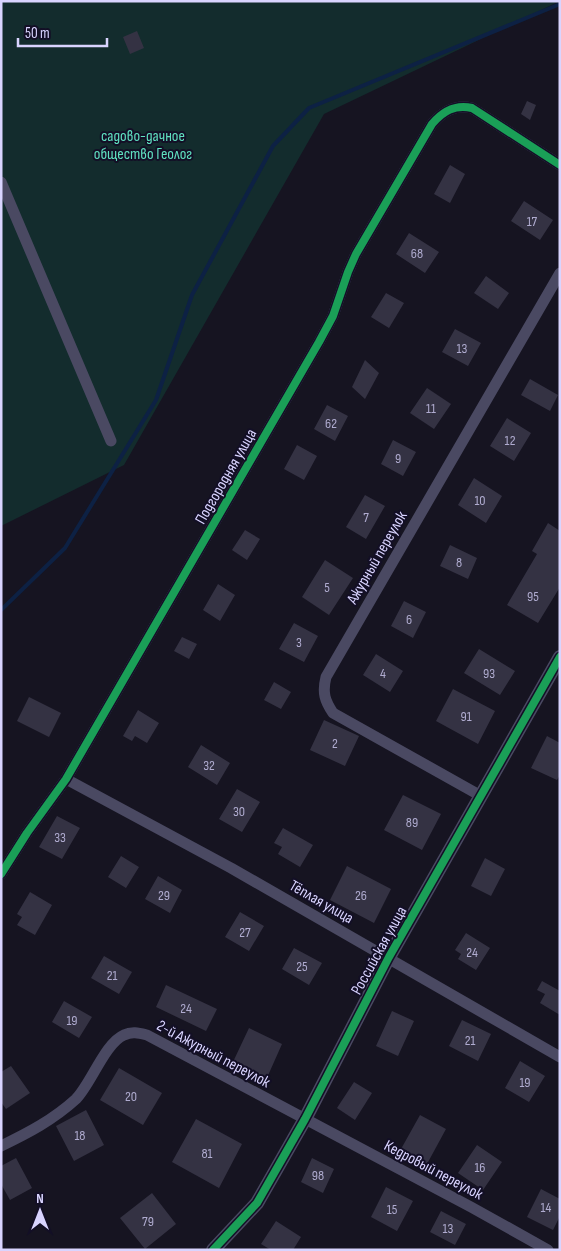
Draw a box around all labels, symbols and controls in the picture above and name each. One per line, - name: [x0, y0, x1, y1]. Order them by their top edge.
- scale bar: [18, 15, 106, 47]
- text: 50 m: [25, 24, 50, 43]
- park label: садово-дачное общество Геолог: [94, 127, 192, 164]
- house number: 17: [527, 213, 538, 230]
- house number: 68: [411, 245, 423, 262]
- house number: 13: [457, 340, 468, 357]
- house number: 11: [426, 400, 436, 417]
- house number: 62: [325, 415, 337, 432]
- street label: Подгородняя улица: [191, 426, 261, 528]
- house number: 12: [505, 432, 516, 449]
- house number: 9: [395, 450, 401, 467]
- house number: 10: [474, 492, 486, 509]
- street label: Ажурный переулок: [343, 507, 412, 608]
- house number: 7: [363, 509, 369, 526]
- house number: 8: [456, 554, 462, 571]
- house number: 5: [324, 579, 330, 596]
- house number: 95: [527, 588, 539, 605]
- house number: 6: [406, 611, 412, 628]
- house number: 3: [296, 634, 302, 651]
- house number: 4: [380, 665, 386, 682]
- house number: 93: [483, 665, 495, 682]
- house number: 91: [460, 708, 472, 725]
- house number: 2: [332, 735, 338, 752]
- house number: 32: [203, 757, 215, 774]
- house number: 30: [233, 803, 245, 820]
- house number: 89: [406, 814, 418, 831]
- house number: 33: [54, 829, 66, 846]
- street label: Тёплая улица: [286, 876, 357, 928]
- house number: 29: [158, 887, 170, 904]
- house number: 26: [355, 887, 367, 904]
- street label: Российская улица: [347, 903, 411, 998]
- house number: 27: [239, 924, 251, 941]
- house number: 24: [466, 944, 478, 961]
- house number: 25: [296, 958, 308, 975]
- house number: 21: [107, 967, 117, 984]
- house number: 24: [180, 1000, 192, 1017]
- house number: 19: [66, 1012, 78, 1029]
- street label: 2-й Ажурный переулок: [153, 1016, 274, 1093]
- house number: 21: [465, 1032, 475, 1049]
- house number: 19: [519, 1074, 531, 1091]
- house number: 20: [125, 1088, 137, 1105]
- house number: 18: [74, 1127, 86, 1144]
- street label: Кедровый переулок: [381, 1136, 487, 1205]
- house number: 81: [201, 1145, 213, 1162]
- house number: 16: [474, 1159, 486, 1176]
- house number: 98: [312, 1167, 324, 1184]
- north arrow: [15, 1186, 65, 1236]
- text: N: [36, 1190, 44, 1207]
- house number: 14: [541, 1199, 552, 1216]
- house number: 15: [387, 1201, 398, 1218]
- house number: 79: [142, 1213, 154, 1230]
- house number: 13: [443, 1220, 454, 1237]

